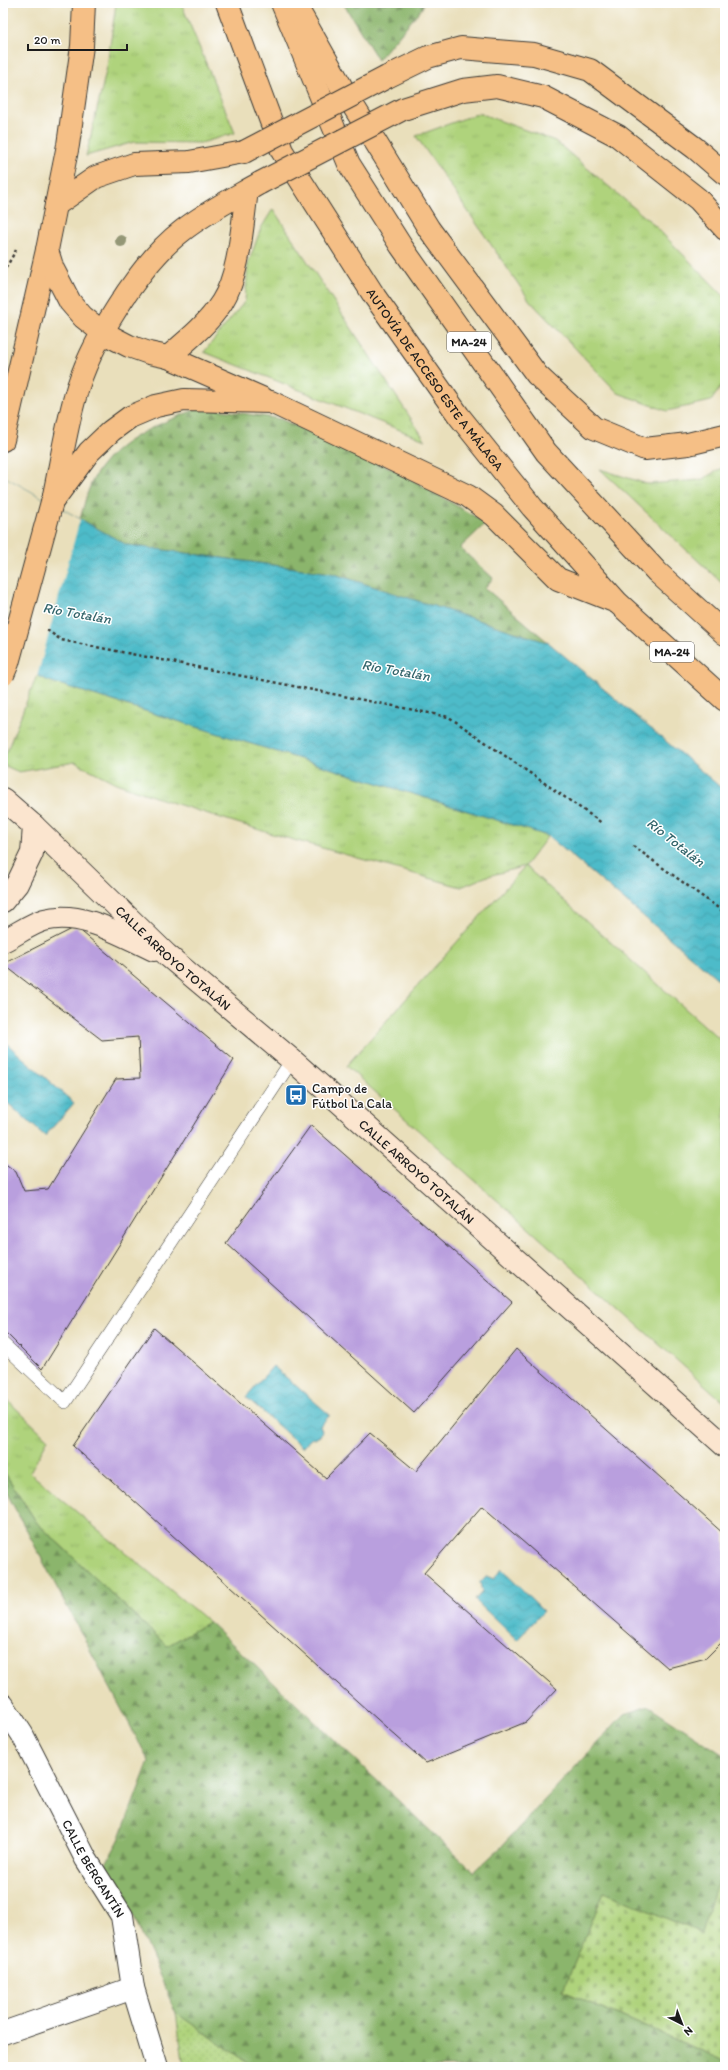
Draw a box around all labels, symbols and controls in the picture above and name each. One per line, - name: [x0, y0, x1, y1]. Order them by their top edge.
- scale bar: [28, 26, 127, 52]
- text: 20 m: [34, 33, 61, 47]
- street label: AUTOVÍA DE ACCESO ESTE A MÁLAGA: [363, 286, 507, 474]
- road number: MA-24: [447, 332, 491, 352]
- water label: Río Totalán: [41, 599, 113, 628]
- road number: MA-24: [650, 642, 694, 662]
- water label: Río Totalán: [360, 656, 432, 685]
- water label: Río Totalán: [643, 814, 709, 871]
- street label: CALLE ARROYO TOTALÁN: [113, 903, 234, 1013]
- place label: Campo de Fútbol La Cala: [312, 1081, 392, 1111]
- bus stop icon: Campo de Fútbol La Cala: [283, 1082, 309, 1108]
- street label: CALLE ARROYO TOTALÁN: [356, 1116, 477, 1227]
- street label: CALLE BERGANTÍN: [59, 1817, 128, 1920]
- north arrow: [662, 2004, 702, 2044]
- text: N: [681, 2024, 695, 2038]

